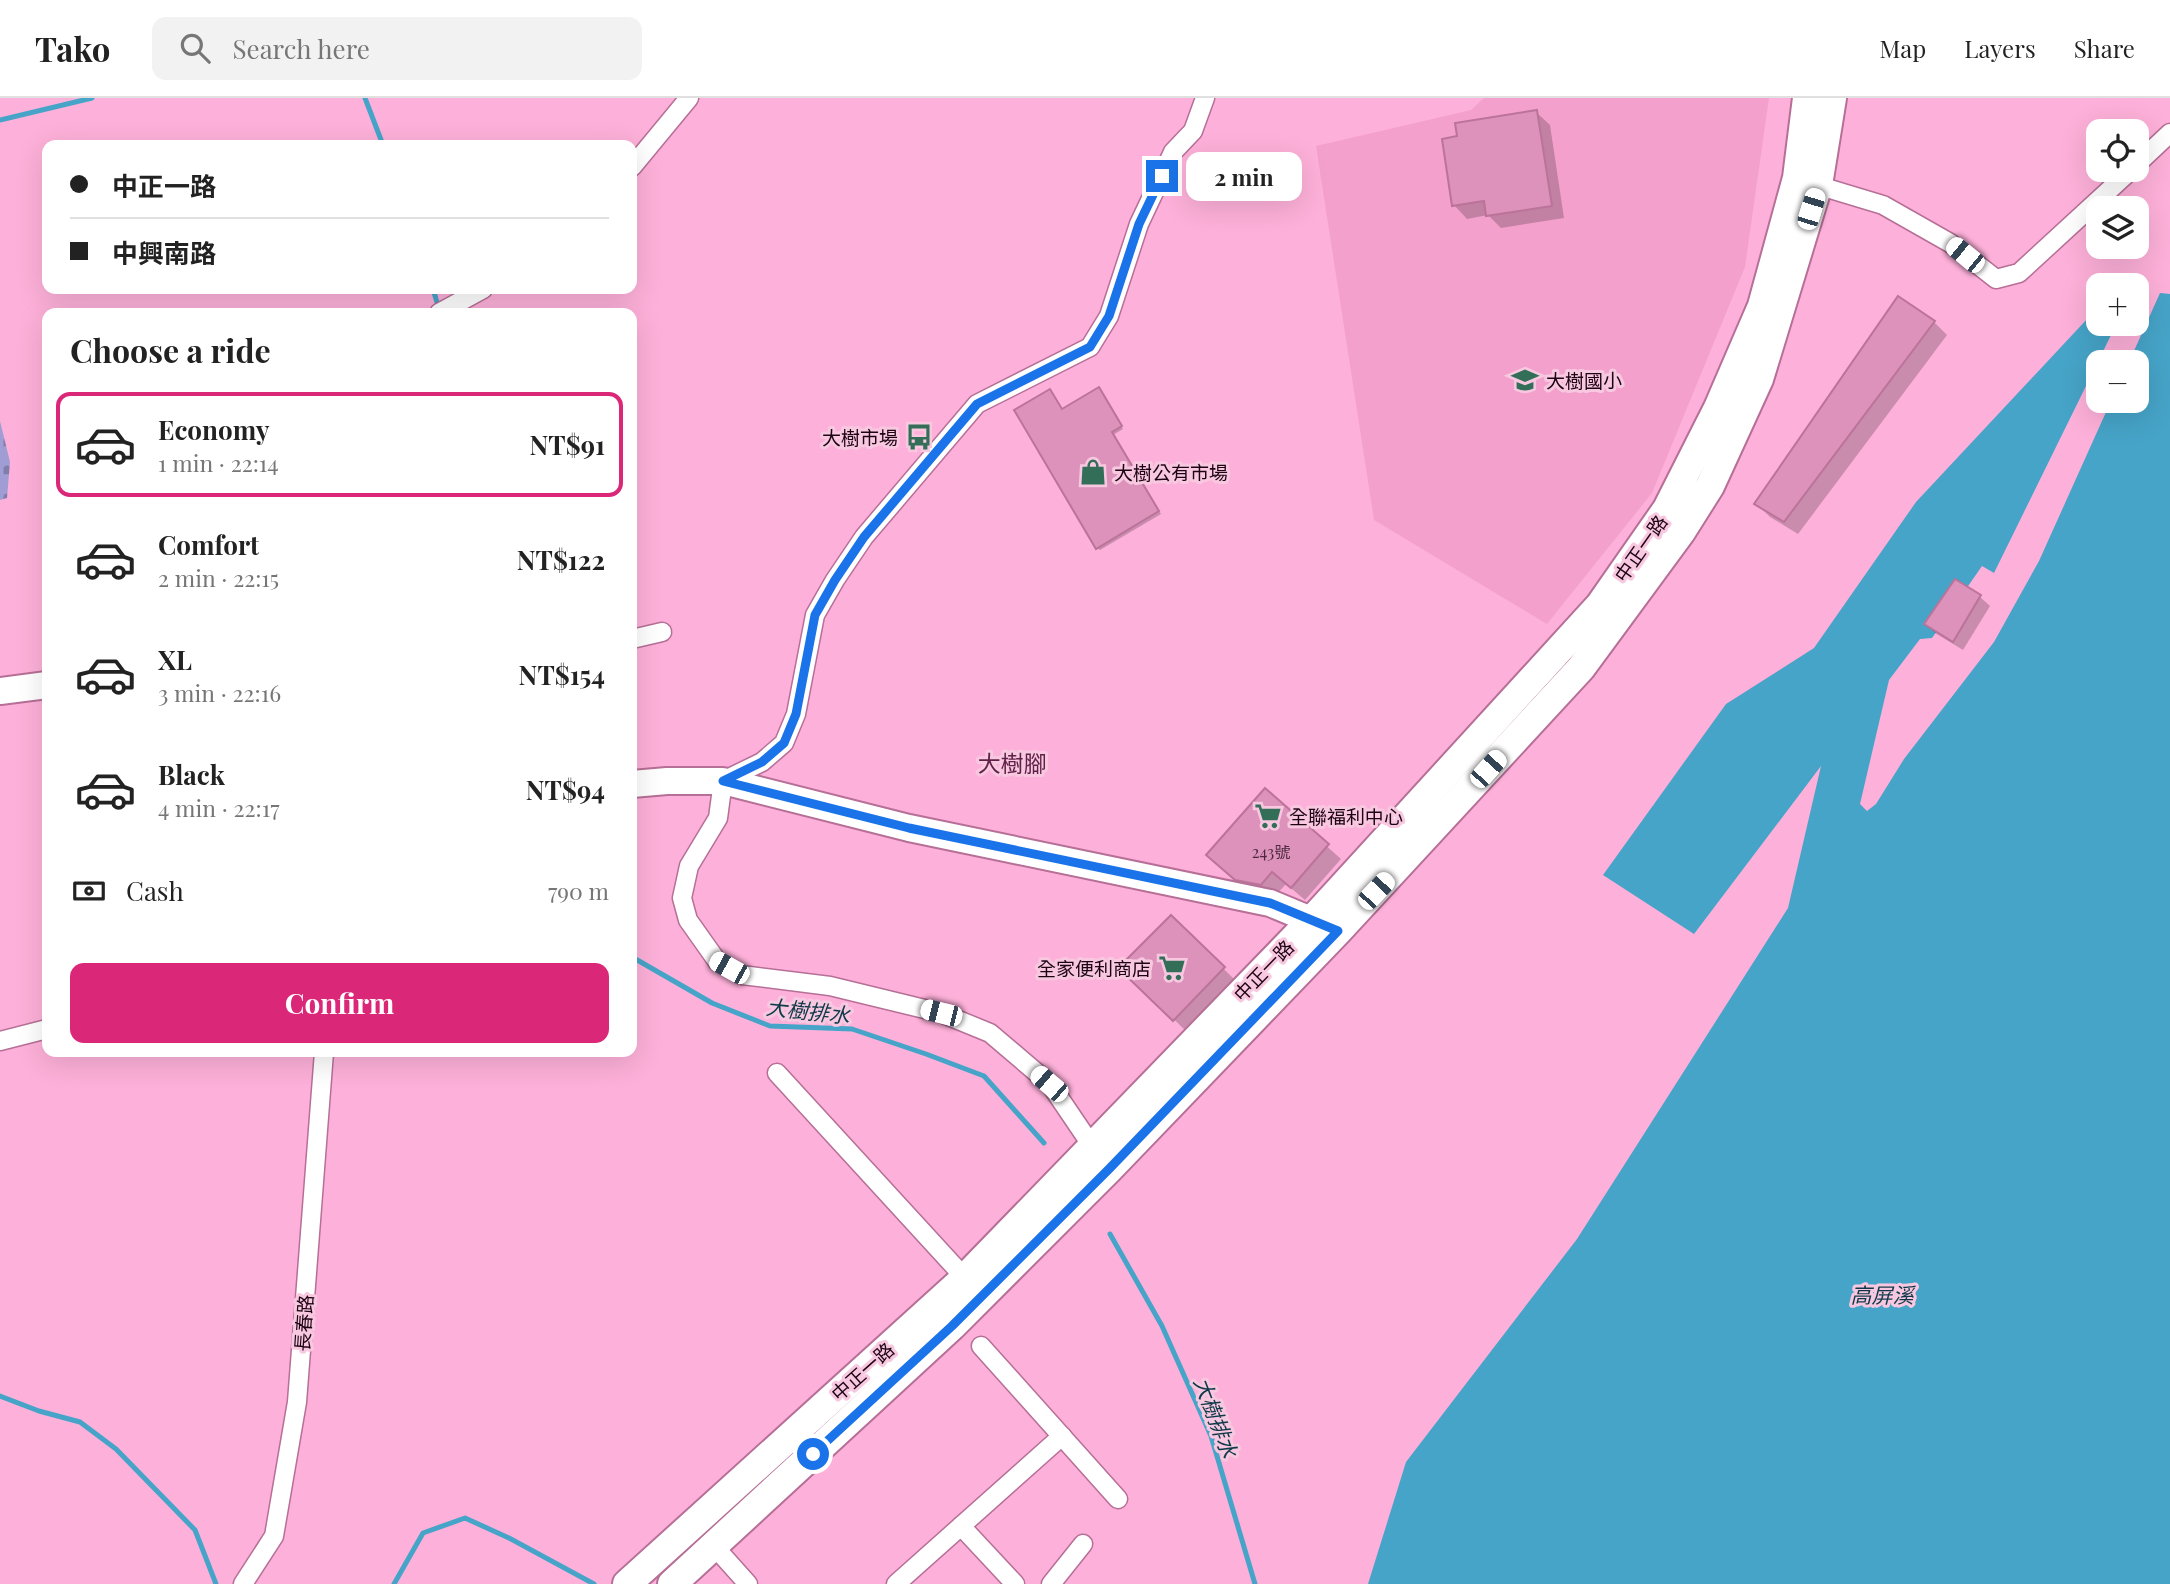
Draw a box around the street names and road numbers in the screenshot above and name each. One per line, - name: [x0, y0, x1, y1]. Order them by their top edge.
- street label: 中正一路: [1608, 509, 1672, 587]
- street label: 中正一路: [1227, 934, 1299, 1006]
- street label: 長春路: [288, 1294, 318, 1352]
- street label: 中正一路: [825, 1336, 899, 1406]

